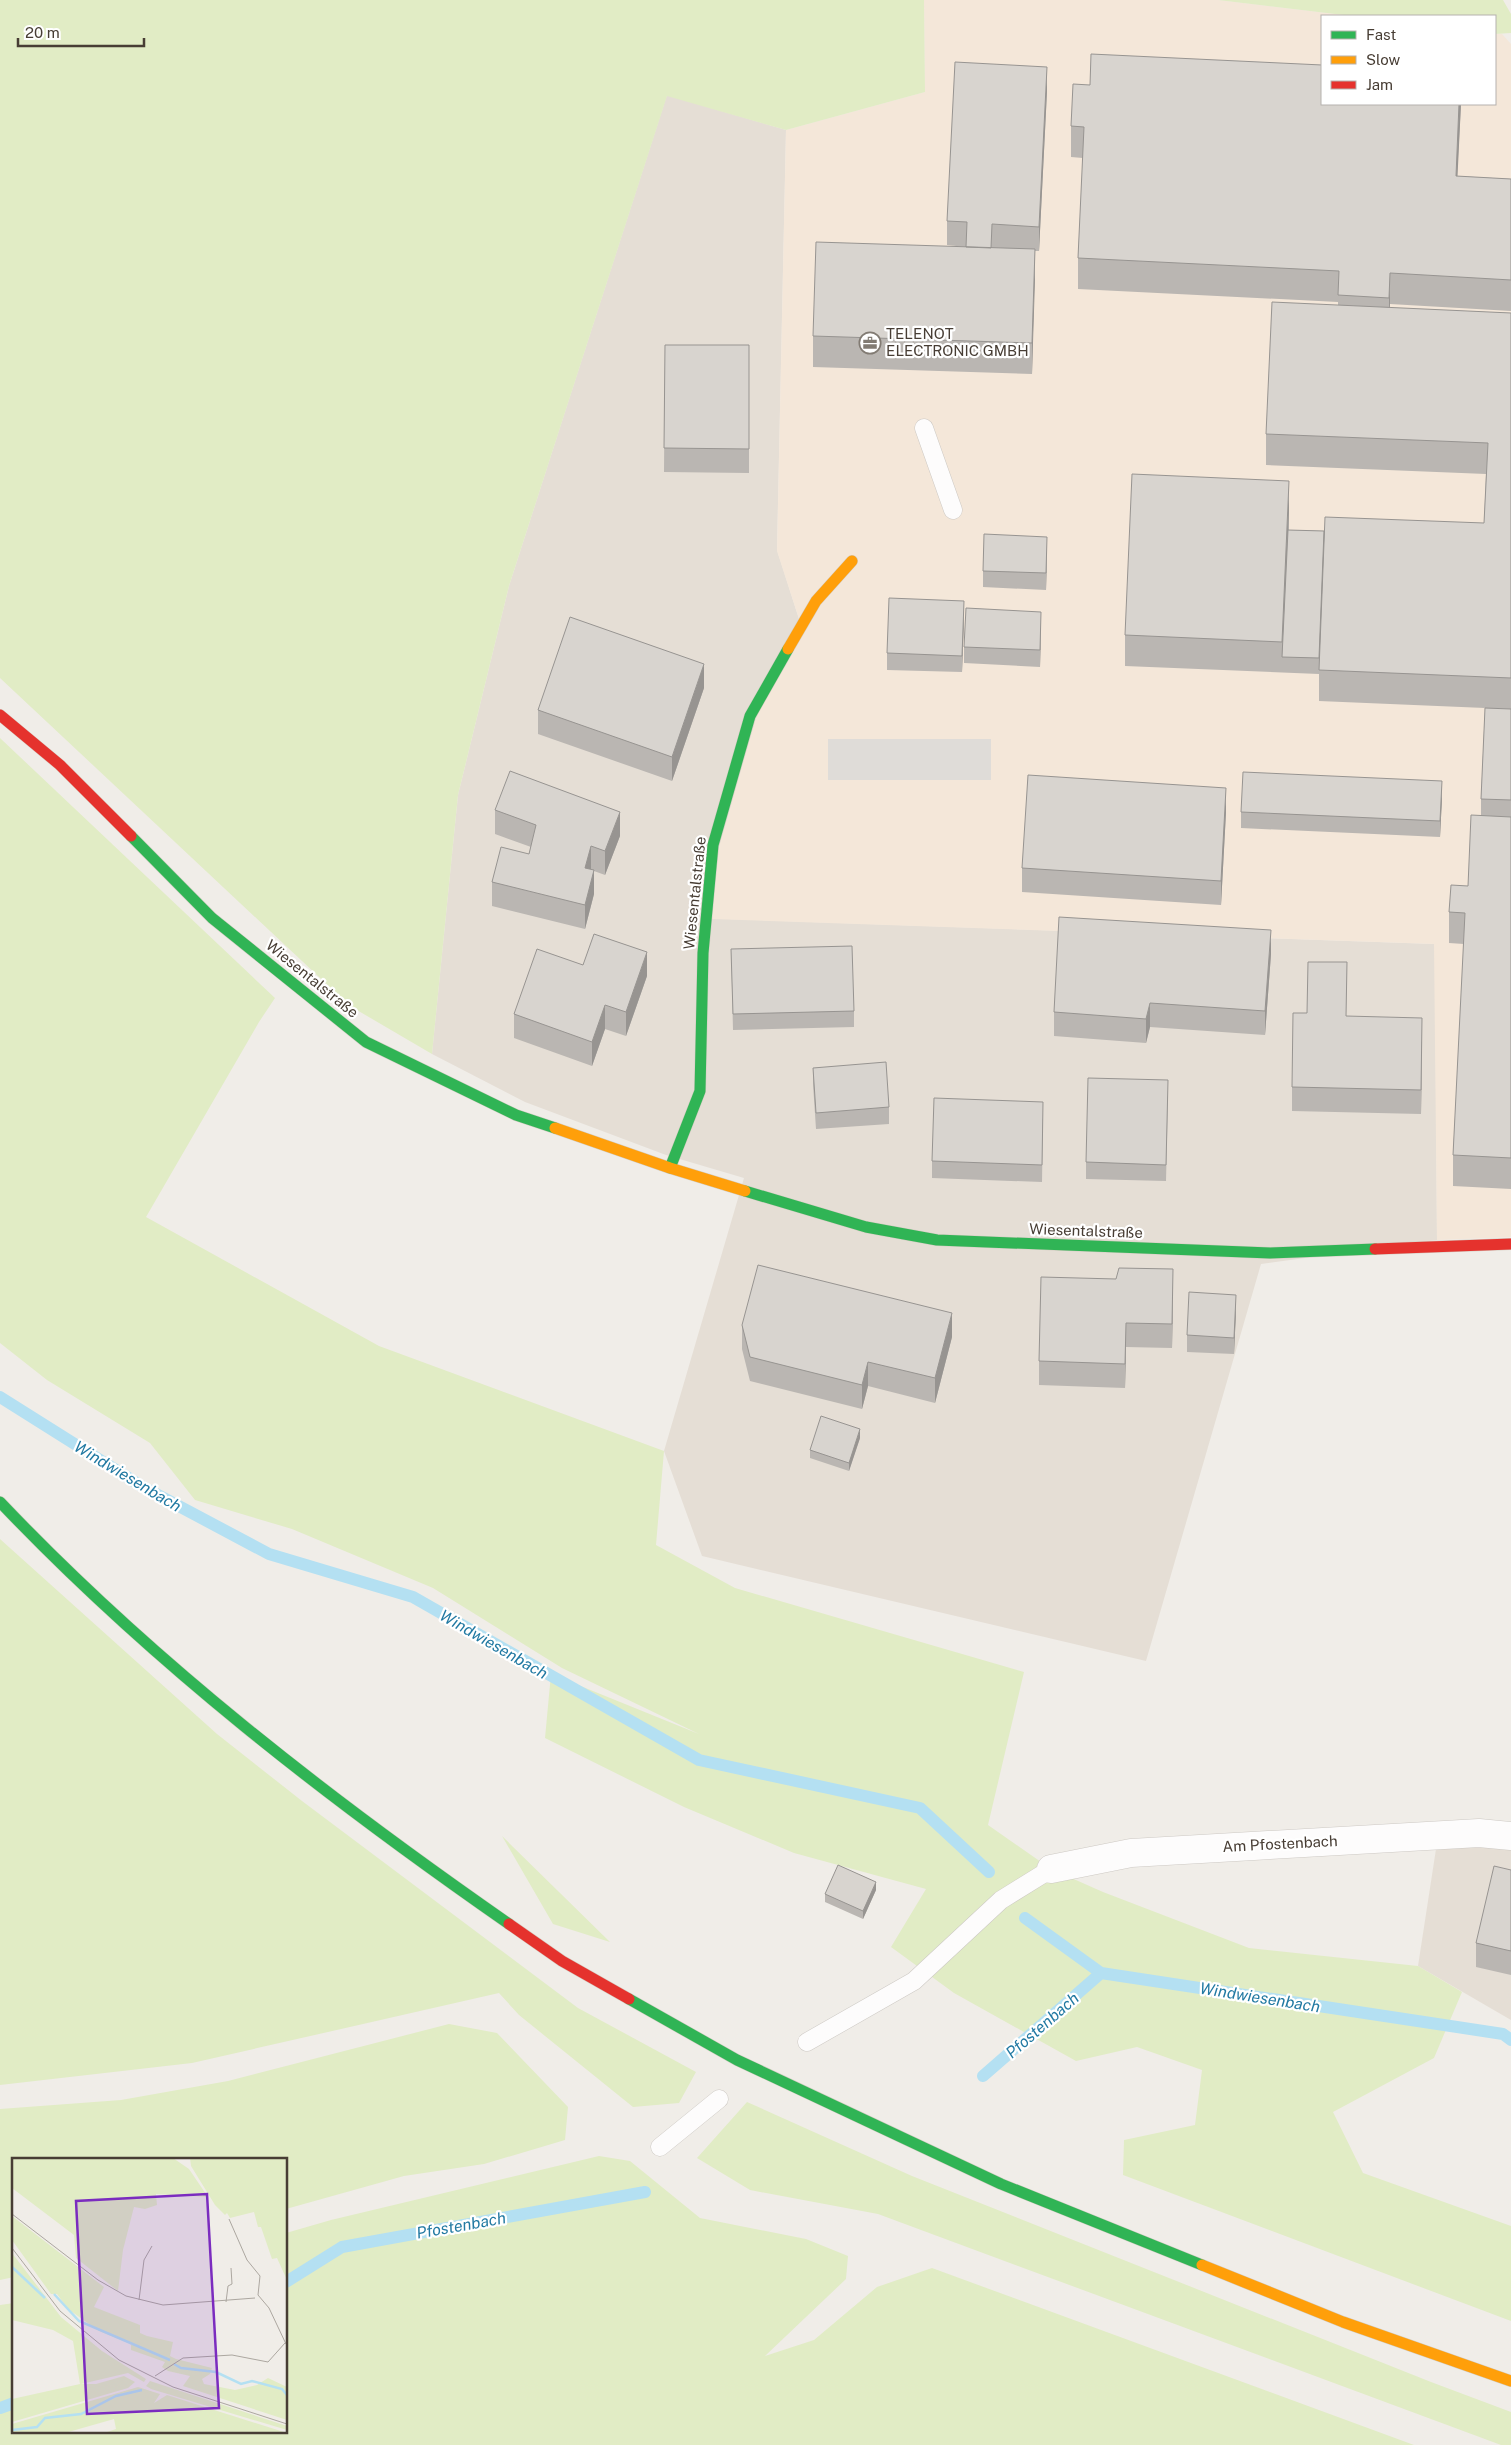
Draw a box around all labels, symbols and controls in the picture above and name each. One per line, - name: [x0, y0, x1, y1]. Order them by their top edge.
- scale bar: [18, 15, 144, 47]
- legend: [1321, 15, 1496, 105]
- text: 20 m: [25, 24, 60, 41]
- text: Fast: [1366, 26, 1396, 43]
- text: Slow: [1366, 51, 1401, 68]
- text: Jam: [1366, 76, 1393, 93]
- place label: TELENOT ELECTRONIC GMBH: [886, 325, 1029, 359]
- office icon: TELENOT ELECTRONIC GMBH: [858, 331, 882, 355]
- street label: Wiesentalstraße: [680, 835, 709, 950]
- street label: Wiesentalstraße: [263, 936, 362, 1021]
- street label: Wiesentalstraße: [1029, 1220, 1143, 1241]
- water label: Windwiesenbach: [71, 1437, 185, 1516]
- water label: Windwiesenbach: [436, 1606, 551, 1683]
- street label: Am Pfostenbach: [1222, 1832, 1338, 1855]
- water label: Windwiesenbach: [1198, 1979, 1321, 2016]
- water label: Pfostenbach: [1002, 1989, 1083, 2062]
- inset map: [12, 2158, 288, 2432]
- water label: Pfostenbach: [415, 2208, 507, 2243]

